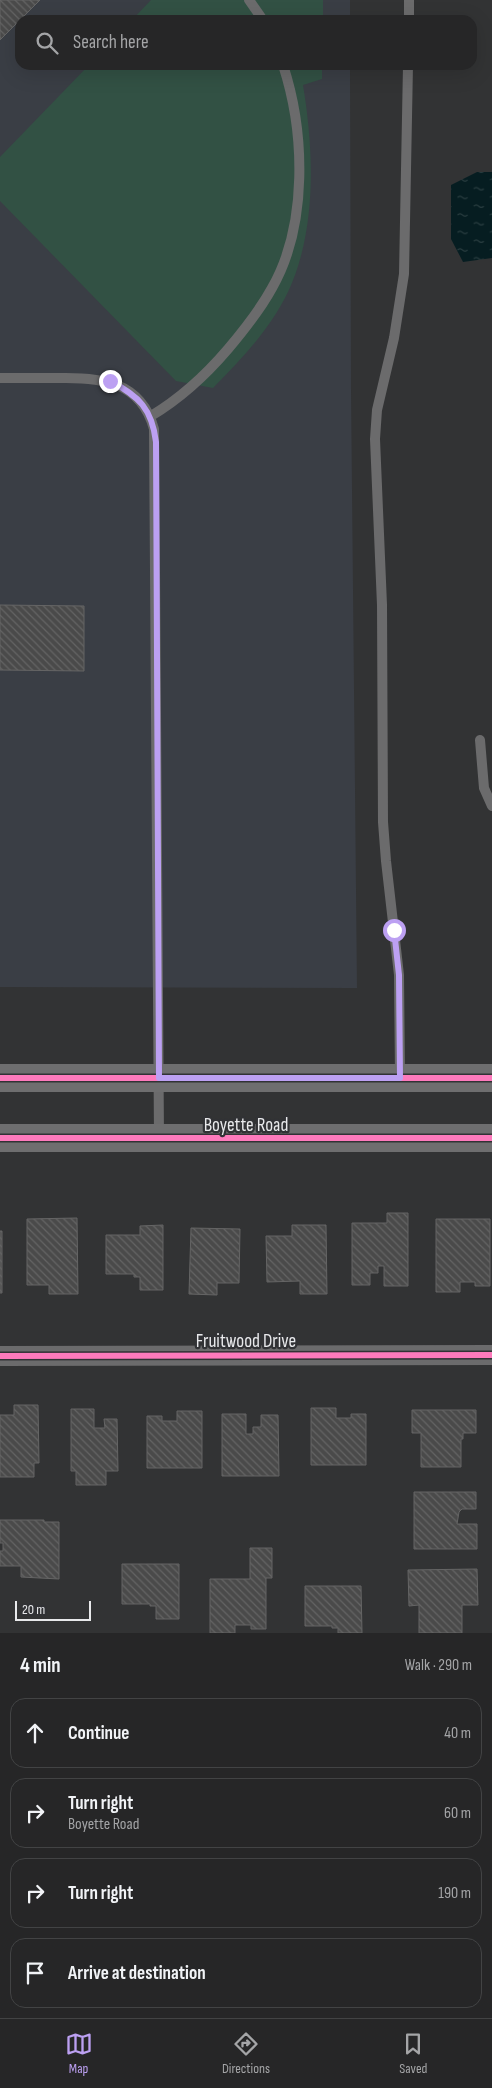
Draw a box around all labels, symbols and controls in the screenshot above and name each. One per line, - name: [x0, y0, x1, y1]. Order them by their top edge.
- search box: [15, 15, 477, 70]
- icon: search: [33, 29, 61, 57]
- text: Search here: [73, 31, 149, 54]
- route end: [99, 370, 122, 393]
- route start: [383, 919, 406, 942]
- street label: Boyette Road: [204, 1114, 288, 1137]
- street label: Fruitwood Drive: [196, 1330, 296, 1353]
- scale bar: [15, 1598, 91, 1621]
- text: 20 m: [22, 1601, 45, 1618]
- text: 4 min: [20, 1653, 61, 1678]
- text: Walk · 290 m: [405, 1656, 472, 1675]
- icon: ahead: [21, 1719, 49, 1747]
- text: Continue: [68, 1722, 129, 1745]
- text: 40 m: [444, 1724, 471, 1743]
- text: Turn right: [68, 1792, 133, 1815]
- icon: right: [21, 1799, 49, 1827]
- text: 60 m: [444, 1804, 471, 1823]
- text: Boyette Road: [68, 1815, 139, 1834]
- icon: right: [21, 1879, 49, 1907]
- text: Turn right: [68, 1882, 133, 1905]
- text: 190 m: [438, 1884, 471, 1903]
- icon: arrive: [21, 1959, 49, 1987]
- text: Arrive at destination: [68, 1962, 206, 1985]
- tab: Map: [65, 2030, 93, 2077]
- tab: Directions: [222, 2030, 270, 2077]
- tab: Saved: [399, 2030, 427, 2077]

